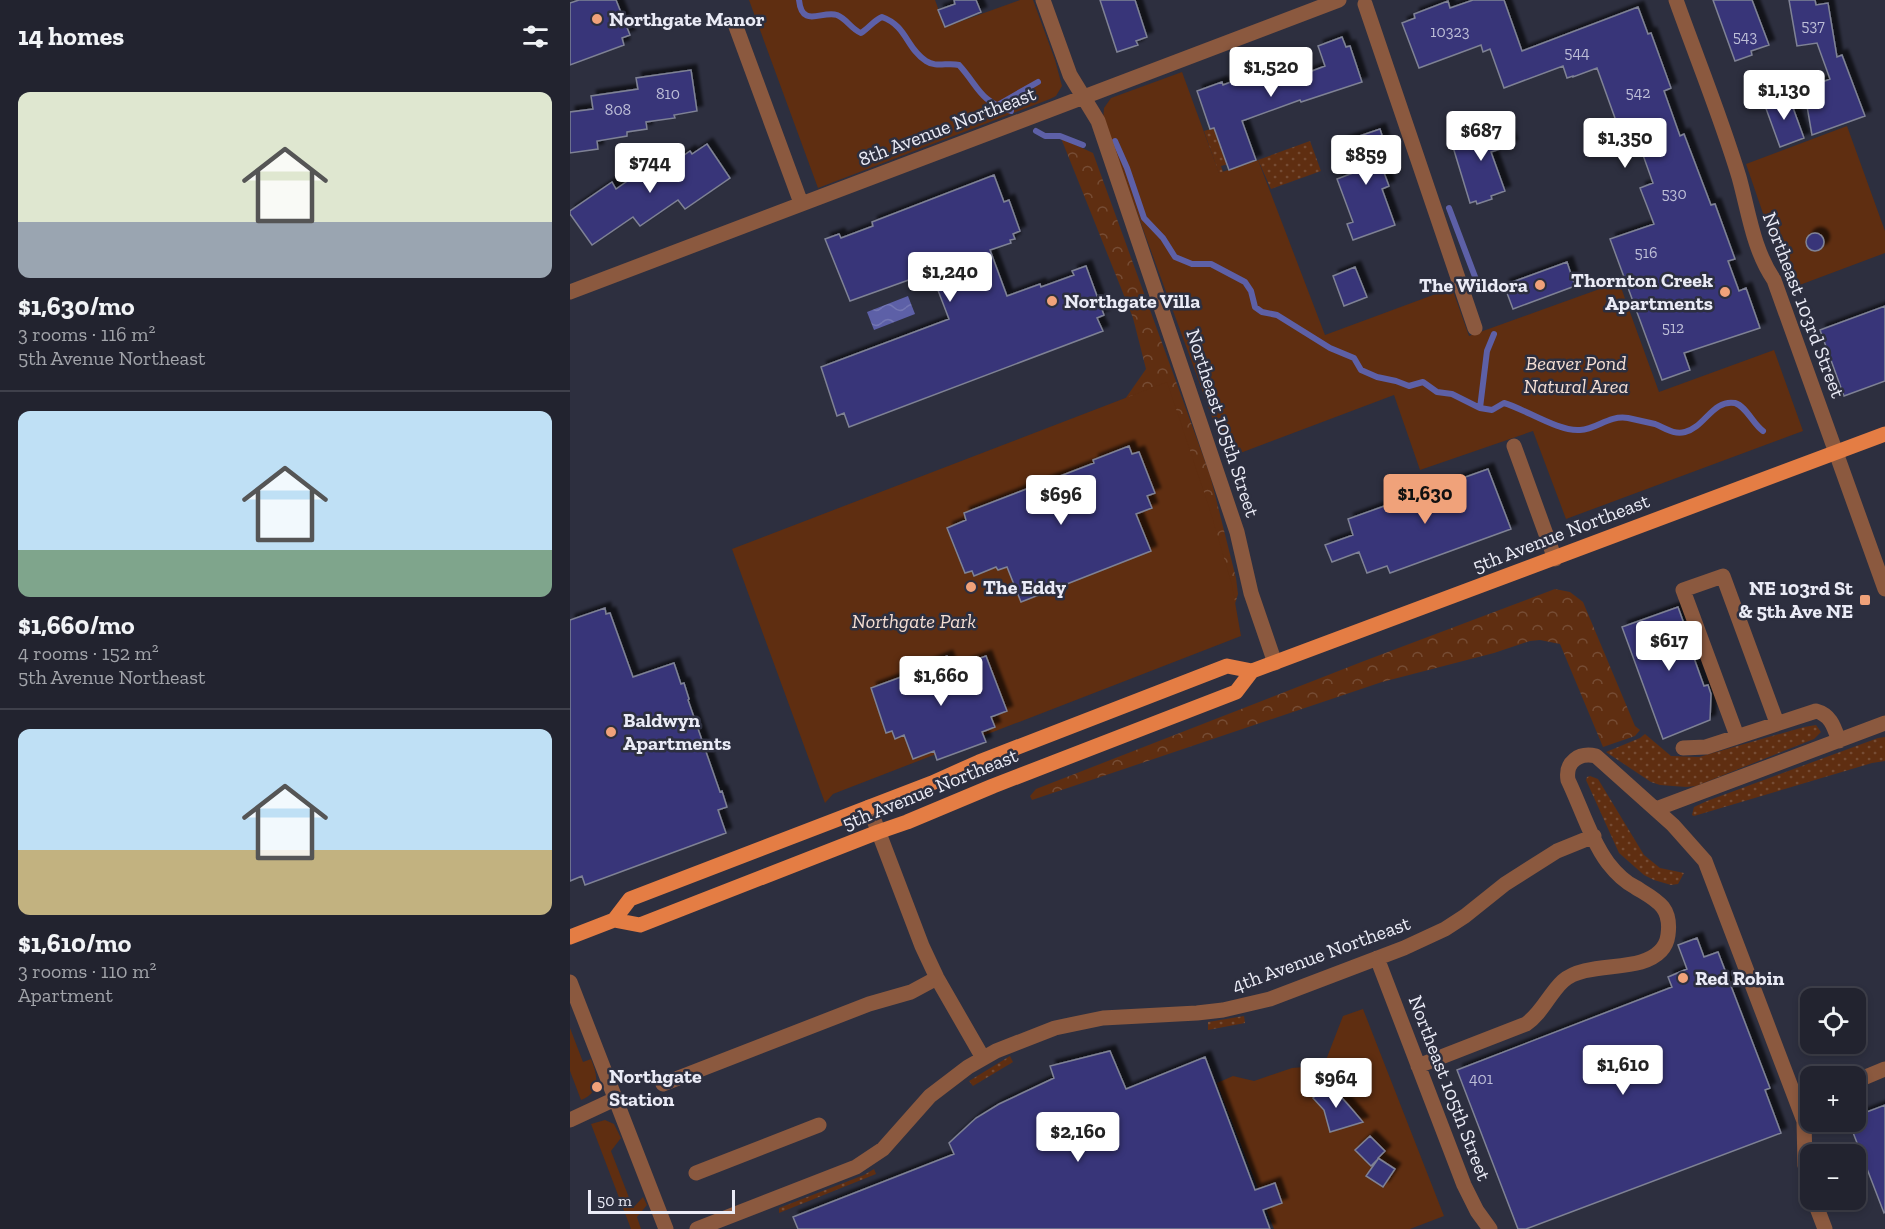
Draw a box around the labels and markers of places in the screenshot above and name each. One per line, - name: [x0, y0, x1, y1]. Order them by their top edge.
- place label: Northgate Manor: [609, 7, 765, 31]
- marker: Northgate Manor: [590, 12, 604, 26]
- pin: $1,520: [1222, 47, 1320, 98]
- pin: $1,130: [1735, 70, 1833, 121]
- pin: $687: [1445, 111, 1517, 162]
- pin: $1,350: [1576, 118, 1674, 169]
- pin: $859: [1330, 135, 1402, 186]
- pin: $744: [614, 143, 686, 194]
- pin: $1,240: [901, 252, 999, 303]
- place label: Thornton Creek Apartments: [1571, 268, 1713, 315]
- place label: The Wildora: [1419, 273, 1528, 297]
- marker: The Wildora: [1533, 278, 1547, 292]
- marker: Thornton Creek Apartments: [1718, 285, 1732, 299]
- place label: Northgate Villa: [1064, 289, 1200, 313]
- marker: Northgate Villa: [1045, 294, 1059, 308]
- pin: $1,630: [1376, 474, 1474, 525]
- pin: $696: [1025, 475, 1097, 526]
- place label: The Eddy: [983, 575, 1066, 599]
- place label: NE 103rd St & 5th Ave NE: [1739, 576, 1854, 623]
- marker: The Eddy: [964, 580, 978, 594]
- marker: NE 103rd St & 5th Ave NE: [1858, 593, 1872, 607]
- pin: $617: [1633, 621, 1705, 672]
- pin: $1,660: [892, 656, 990, 707]
- place label: Baldwyn Apartments: [623, 708, 731, 755]
- marker: Baldwyn Apartments: [604, 725, 618, 739]
- place label: Red Robin: [1695, 966, 1785, 990]
- marker: Red Robin: [1676, 971, 1690, 985]
- pin: $1,610: [1574, 1045, 1672, 1096]
- pin: $964: [1300, 1058, 1372, 1109]
- place label: Northgate Station: [609, 1064, 702, 1111]
- marker: Northgate Station: [590, 1080, 604, 1094]
- pin: $2,160: [1029, 1112, 1127, 1163]

